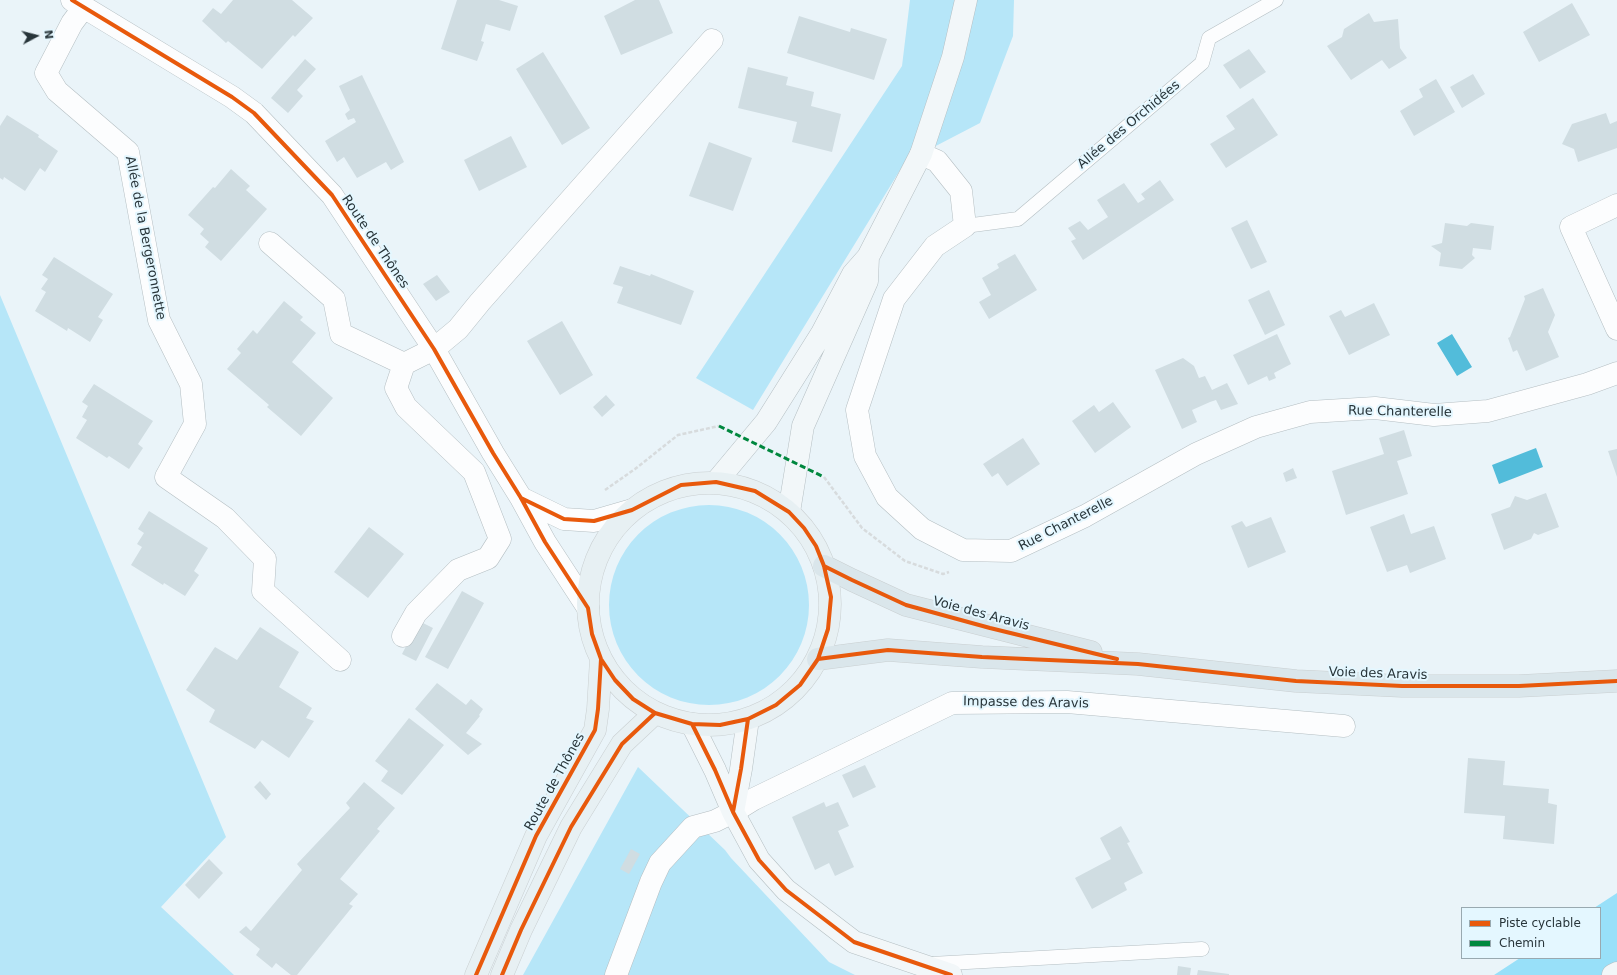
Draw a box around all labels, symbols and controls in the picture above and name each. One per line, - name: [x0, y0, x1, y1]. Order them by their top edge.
- north arrow: [16, 16, 56, 56]
- text: N: [41, 29, 55, 40]
- street label: Allée des Orchidées: [1075, 78, 1183, 172]
- street label: Allée de la Bergeronnette: [121, 155, 169, 321]
- street label: Route de Thônes: [338, 192, 412, 292]
- street label: Rue Chanterelle: [1348, 403, 1452, 421]
- street label: Rue Chanterelle: [1016, 494, 1116, 554]
- street label: Voie des Aravis: [931, 594, 1031, 634]
- street label: Voie des Aravis: [1328, 664, 1428, 684]
- street label: Impasse des Aravis: [963, 694, 1089, 712]
- street label: Route de Thônes: [522, 730, 588, 834]
- legend: [1461, 907, 1601, 959]
- text: Piste cyclable: [1499, 916, 1581, 930]
- text: Chemin: [1499, 936, 1545, 950]

